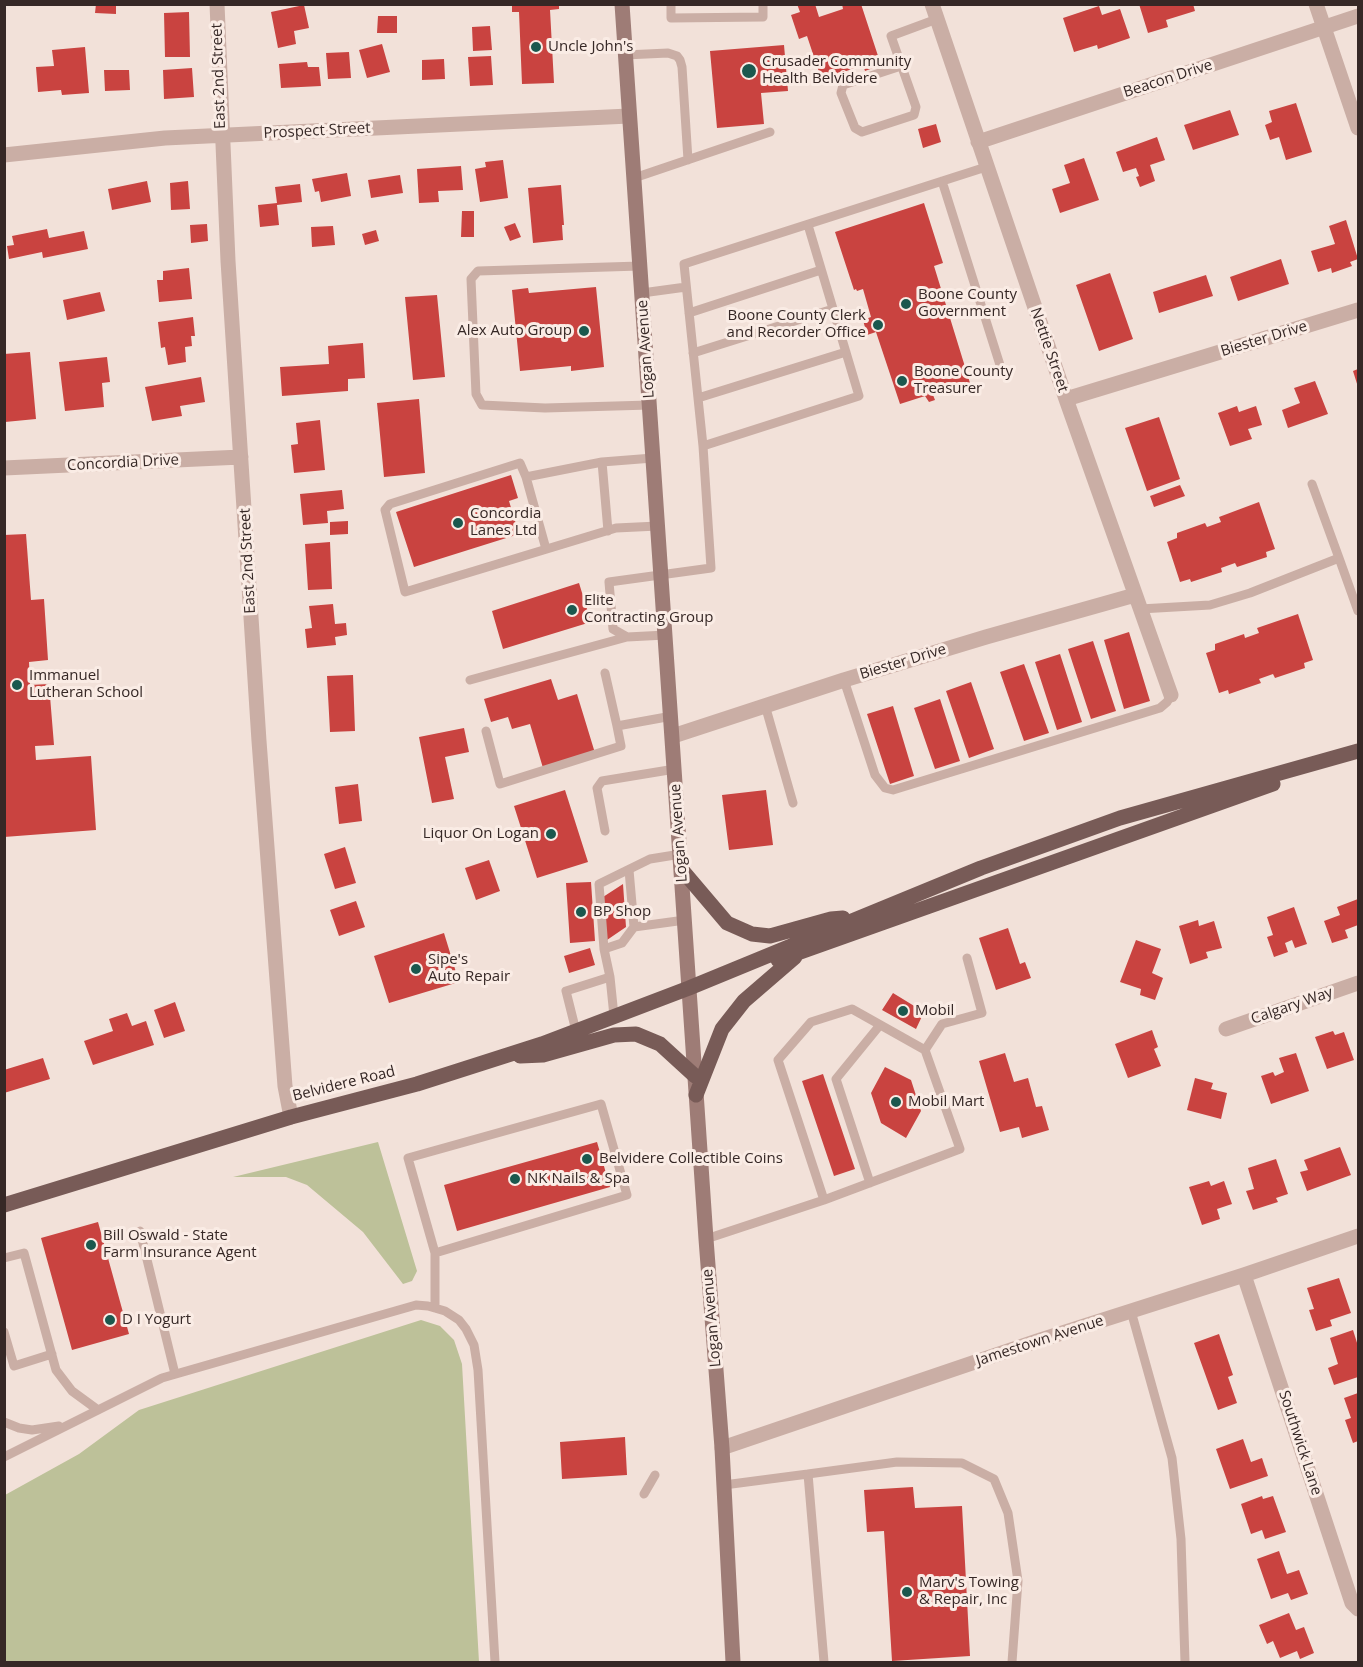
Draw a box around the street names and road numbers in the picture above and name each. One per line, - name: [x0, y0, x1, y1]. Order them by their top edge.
- street label: East 2nd Street: [208, 23, 230, 129]
- street label: Beacon Drive: [1121, 56, 1215, 102]
- street label: Prospect Street: [263, 119, 371, 143]
- street label: Logan Avenue: [634, 299, 658, 399]
- street label: Nettie Street: [1026, 305, 1072, 395]
- street label: Biester Drive: [1219, 317, 1309, 361]
- street label: Concordia Drive: [67, 451, 179, 475]
- street label: East 2nd Street: [236, 508, 260, 614]
- street label: Biester Drive: [858, 640, 948, 684]
- street label: Logan Avenue: [667, 783, 691, 883]
- street label: Calgary Way: [1249, 984, 1335, 1028]
- street label: Belvidere Road: [291, 1063, 397, 1105]
- street label: Logan Avenue: [699, 1268, 725, 1368]
- street label: Jamestown Avenue: [974, 1312, 1106, 1370]
- street label: Southwick Lane: [1275, 1388, 1325, 1498]

